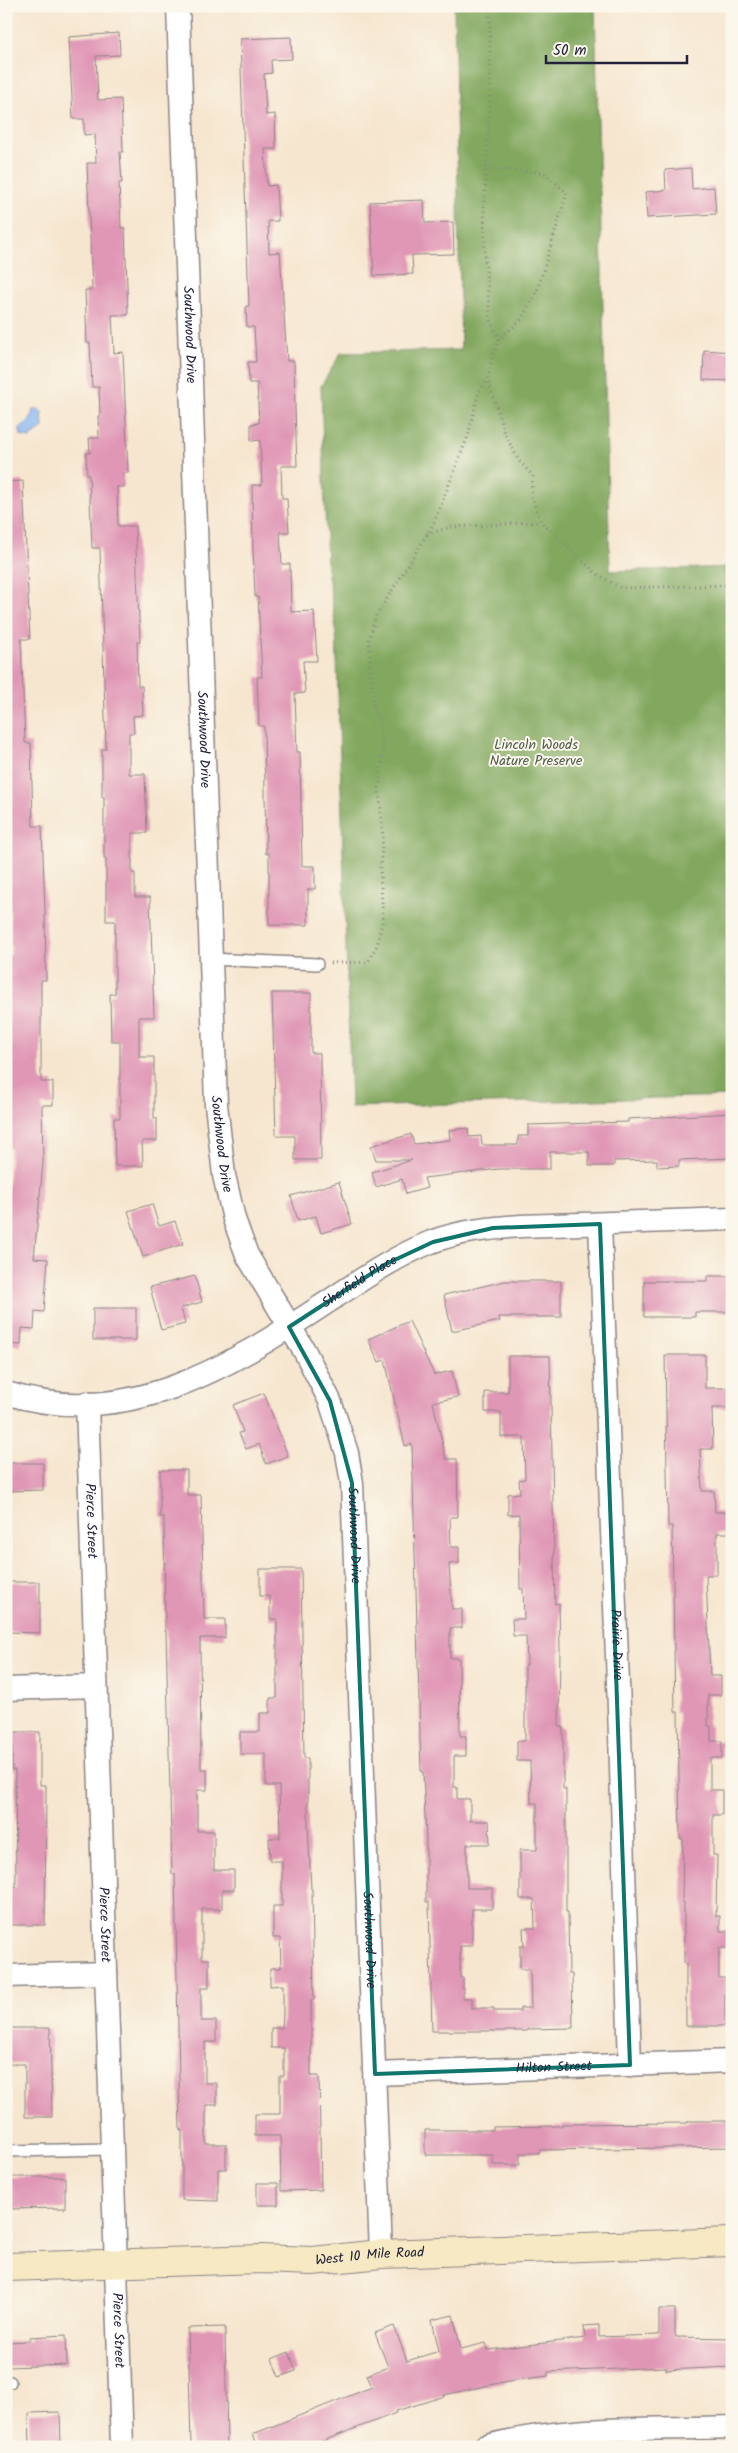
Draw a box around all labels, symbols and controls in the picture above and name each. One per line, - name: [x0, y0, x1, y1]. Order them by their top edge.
- scale bar: [546, 32, 687, 64]
- text: 50 m: [553, 39, 587, 63]
- street label: Southwood Drive: [177, 286, 202, 385]
- street label: Southwood Drive: [191, 690, 216, 789]
- park label: Lincoln Woods Nature Preserve: [490, 734, 583, 772]
- street label: Southwood Drive: [205, 1095, 239, 1195]
- street label: Sherfield Place: [317, 1249, 402, 1314]
- street label: Pierce Street: [79, 1483, 103, 1560]
- street label: Southwood Drive: [341, 1486, 367, 1585]
- street label: Prairie Drive: [604, 1609, 629, 1681]
- street label: Pierce Street: [92, 1887, 117, 1963]
- street label: Southwood Drive: [356, 1891, 382, 1990]
- street label: Hilton Street: [515, 2055, 593, 2080]
- street label: West 10 Mile Road: [314, 2242, 425, 2272]
- street label: Pierce Street: [106, 2292, 130, 2369]

